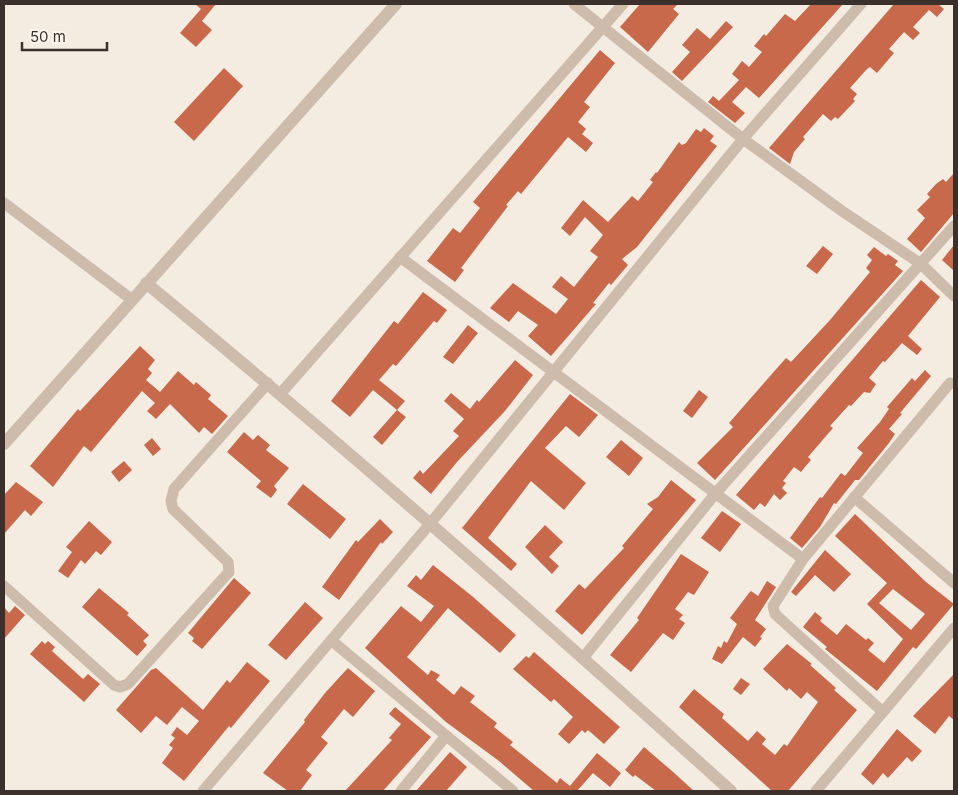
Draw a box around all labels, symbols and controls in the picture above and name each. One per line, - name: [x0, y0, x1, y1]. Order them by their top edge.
- scale bar: [22, 20, 108, 52]
- text: 50 m: [30, 27, 66, 46]

